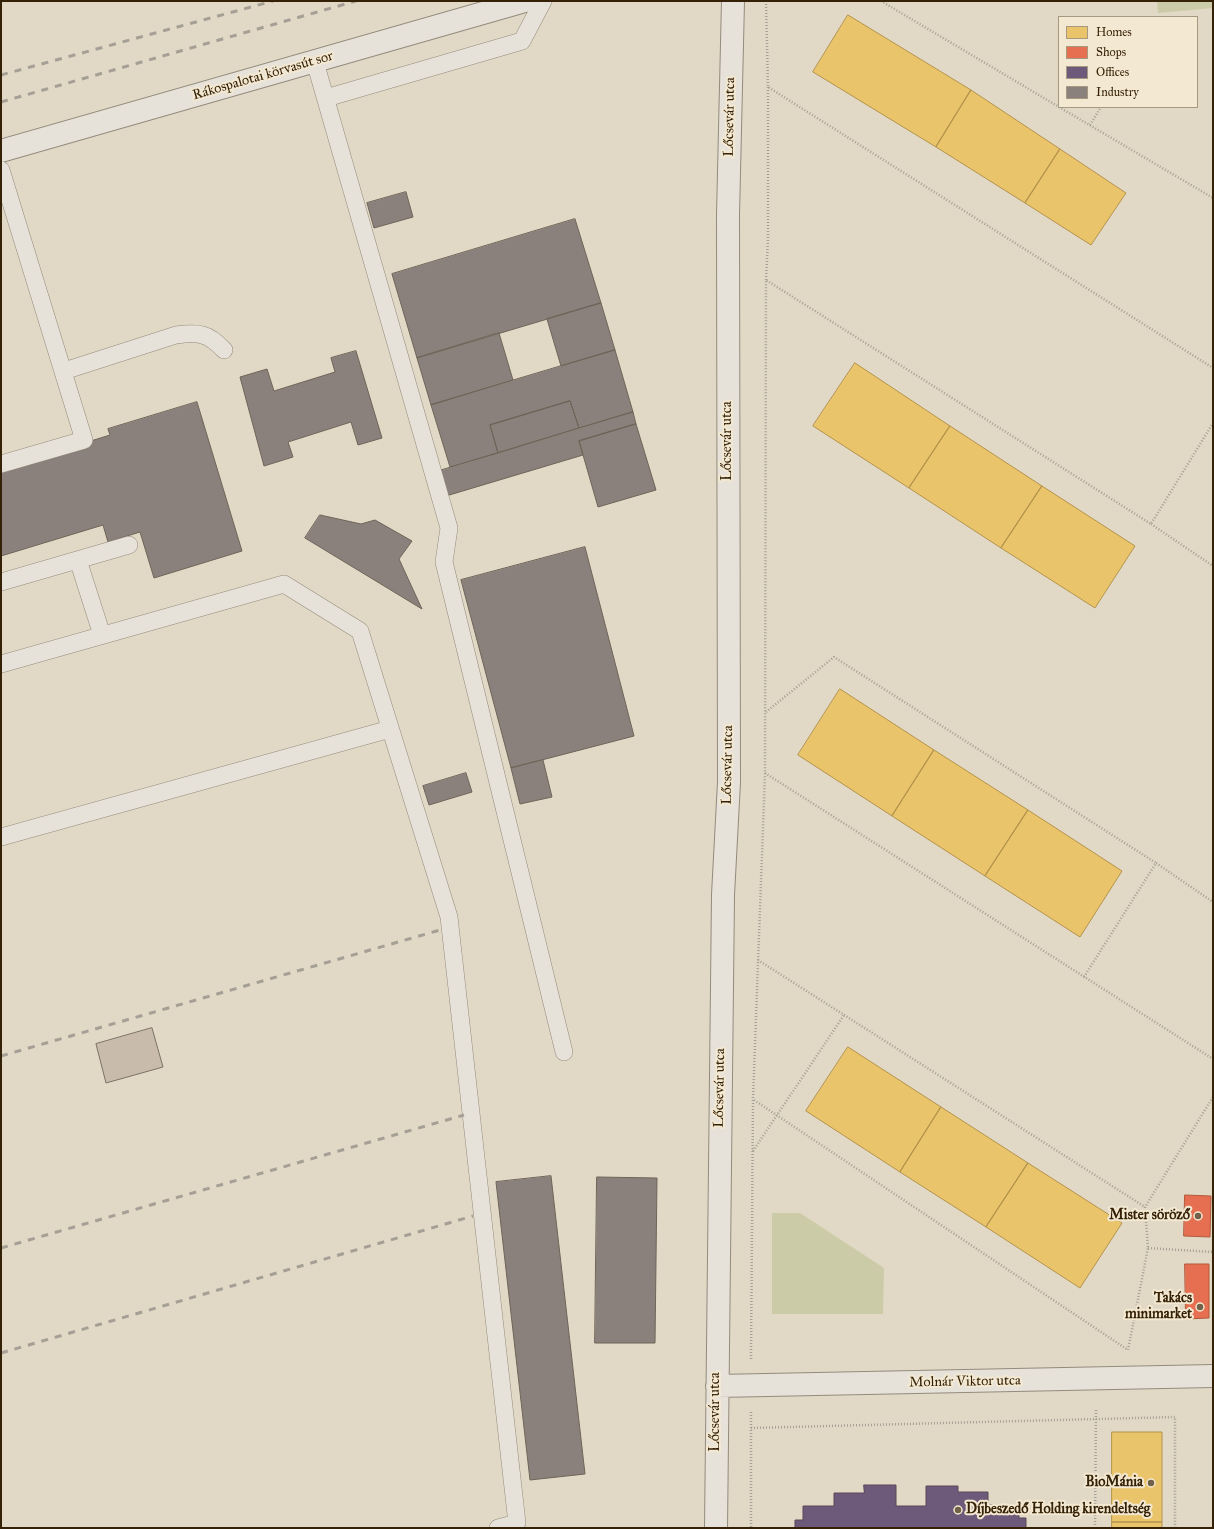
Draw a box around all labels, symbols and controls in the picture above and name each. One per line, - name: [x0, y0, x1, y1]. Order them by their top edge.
- legend: [1058, 16, 1198, 108]
- text: Homes: [1096, 25, 1132, 39]
- text: Shops: [1096, 45, 1126, 59]
- street label: Rákospalotai körvasút sor: [191, 48, 335, 104]
- text: Offices: [1096, 65, 1129, 79]
- street label: Lőcsevár utca: [721, 77, 739, 157]
- text: Industry: [1096, 85, 1139, 99]
- street label: Lőcsevár utca: [720, 401, 736, 481]
- street label: Lőcsevár utca: [719, 725, 737, 805]
- street label: Lőcsevár utca: [711, 1048, 729, 1128]
- place label: Mister söröző: [1109, 1208, 1190, 1224]
- marker: Mister söröző: [1193, 1211, 1203, 1221]
- place label: Takács minimarket: [1125, 1291, 1192, 1324]
- marker: Takács minimarket: [1195, 1302, 1205, 1312]
- street label: Lőcsevár utca: [708, 1372, 724, 1452]
- street label: Molnár Viktor utca: [909, 1373, 1021, 1391]
- place label: BioMánia: [1085, 1475, 1143, 1491]
- marker: BioMánia: [1146, 1478, 1156, 1488]
- place label: Díjbeszedő Holding kirendeltség: [966, 1502, 1150, 1518]
- marker: Díjbeszedő Holding kirendeltség: [953, 1505, 963, 1515]

